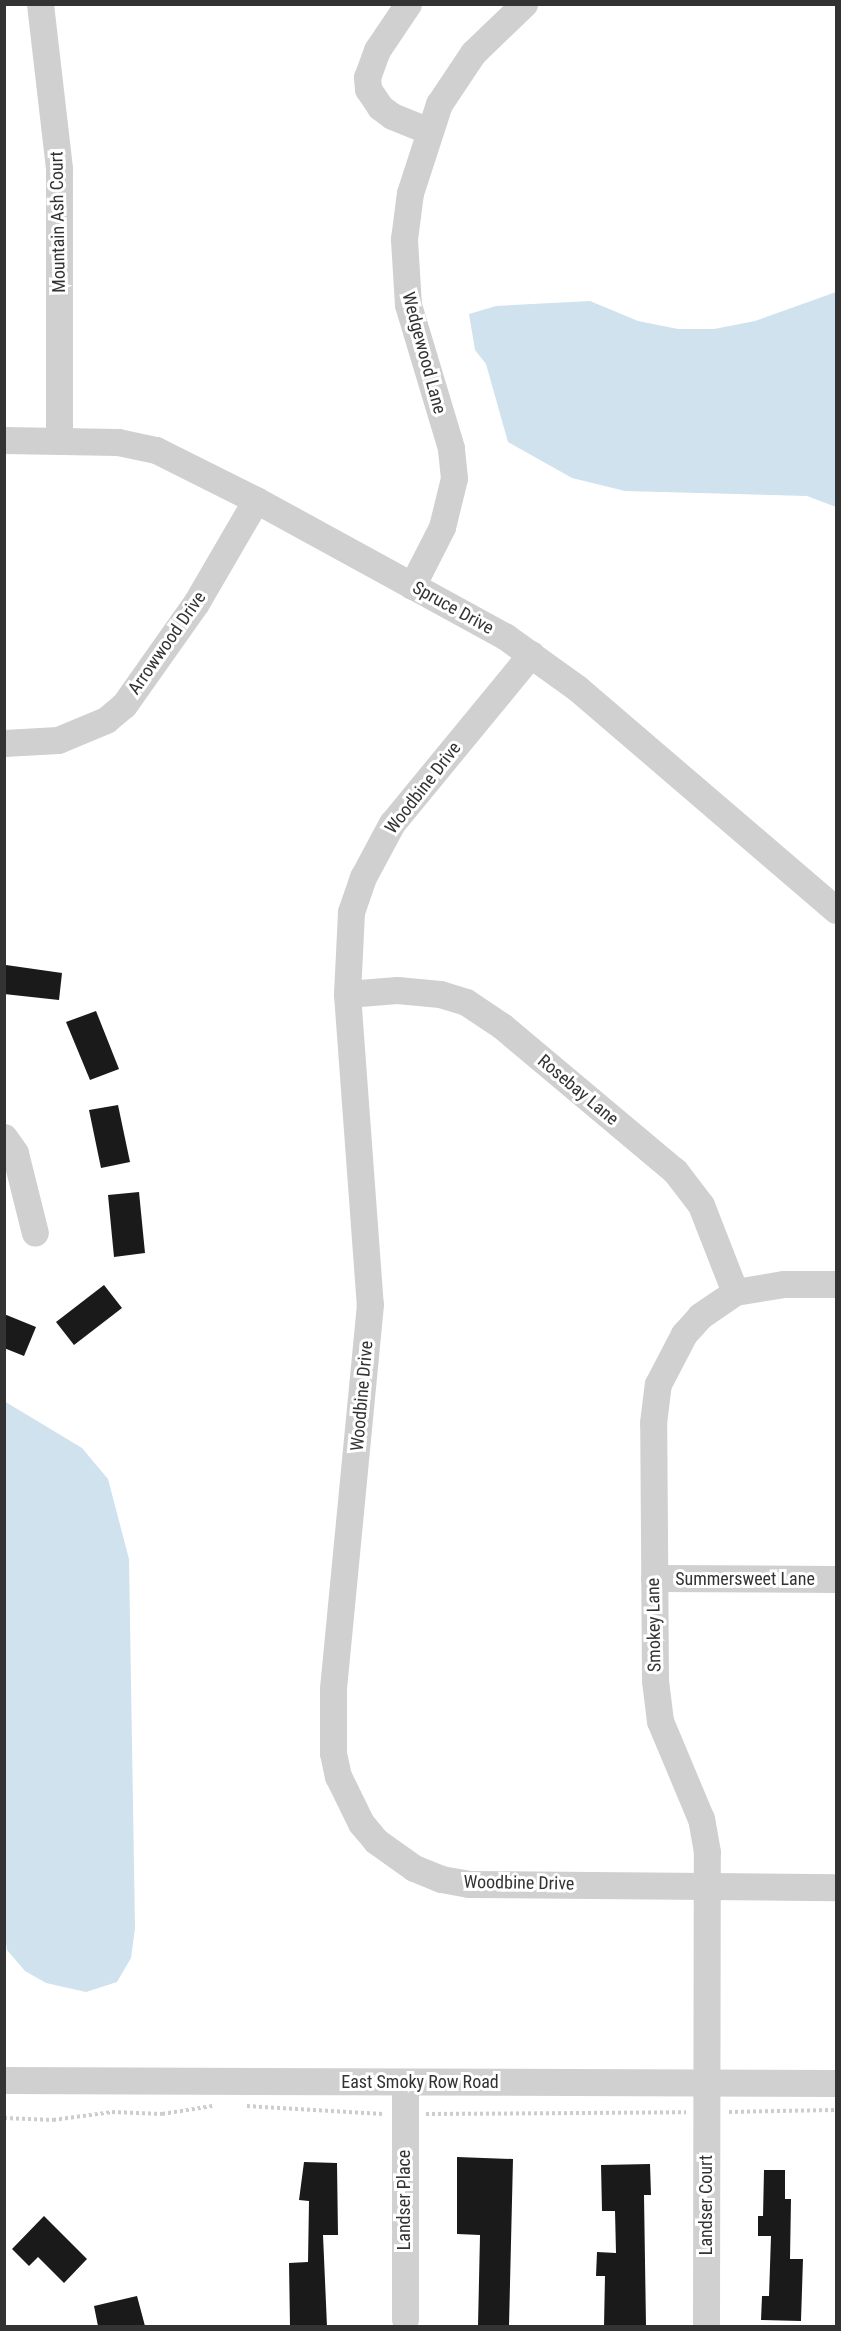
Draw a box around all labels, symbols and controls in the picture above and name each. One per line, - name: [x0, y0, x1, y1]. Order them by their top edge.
- street label: Mountain Ash Court: [46, 151, 70, 293]
- street label: Wedgewood Lane: [397, 290, 451, 416]
- street label: Spruce Drive: [409, 577, 497, 639]
- street label: Arrowwood Drive: [124, 587, 210, 699]
- street label: Woodbine Drive: [380, 738, 466, 838]
- street label: Rosebay Lane: [533, 1050, 623, 1130]
- street label: Woodbine Drive: [346, 1340, 378, 1452]
- street label: Summersweet Lane: [675, 1568, 815, 1590]
- street label: Smokey Lane: [642, 1578, 666, 1672]
- street label: Woodbine Drive: [463, 1871, 575, 1895]
- street label: East Smoky Row Road: [341, 2071, 499, 2093]
- street label: Landser Place: [393, 2150, 415, 2250]
- street label: Landser Court: [695, 2155, 717, 2255]

